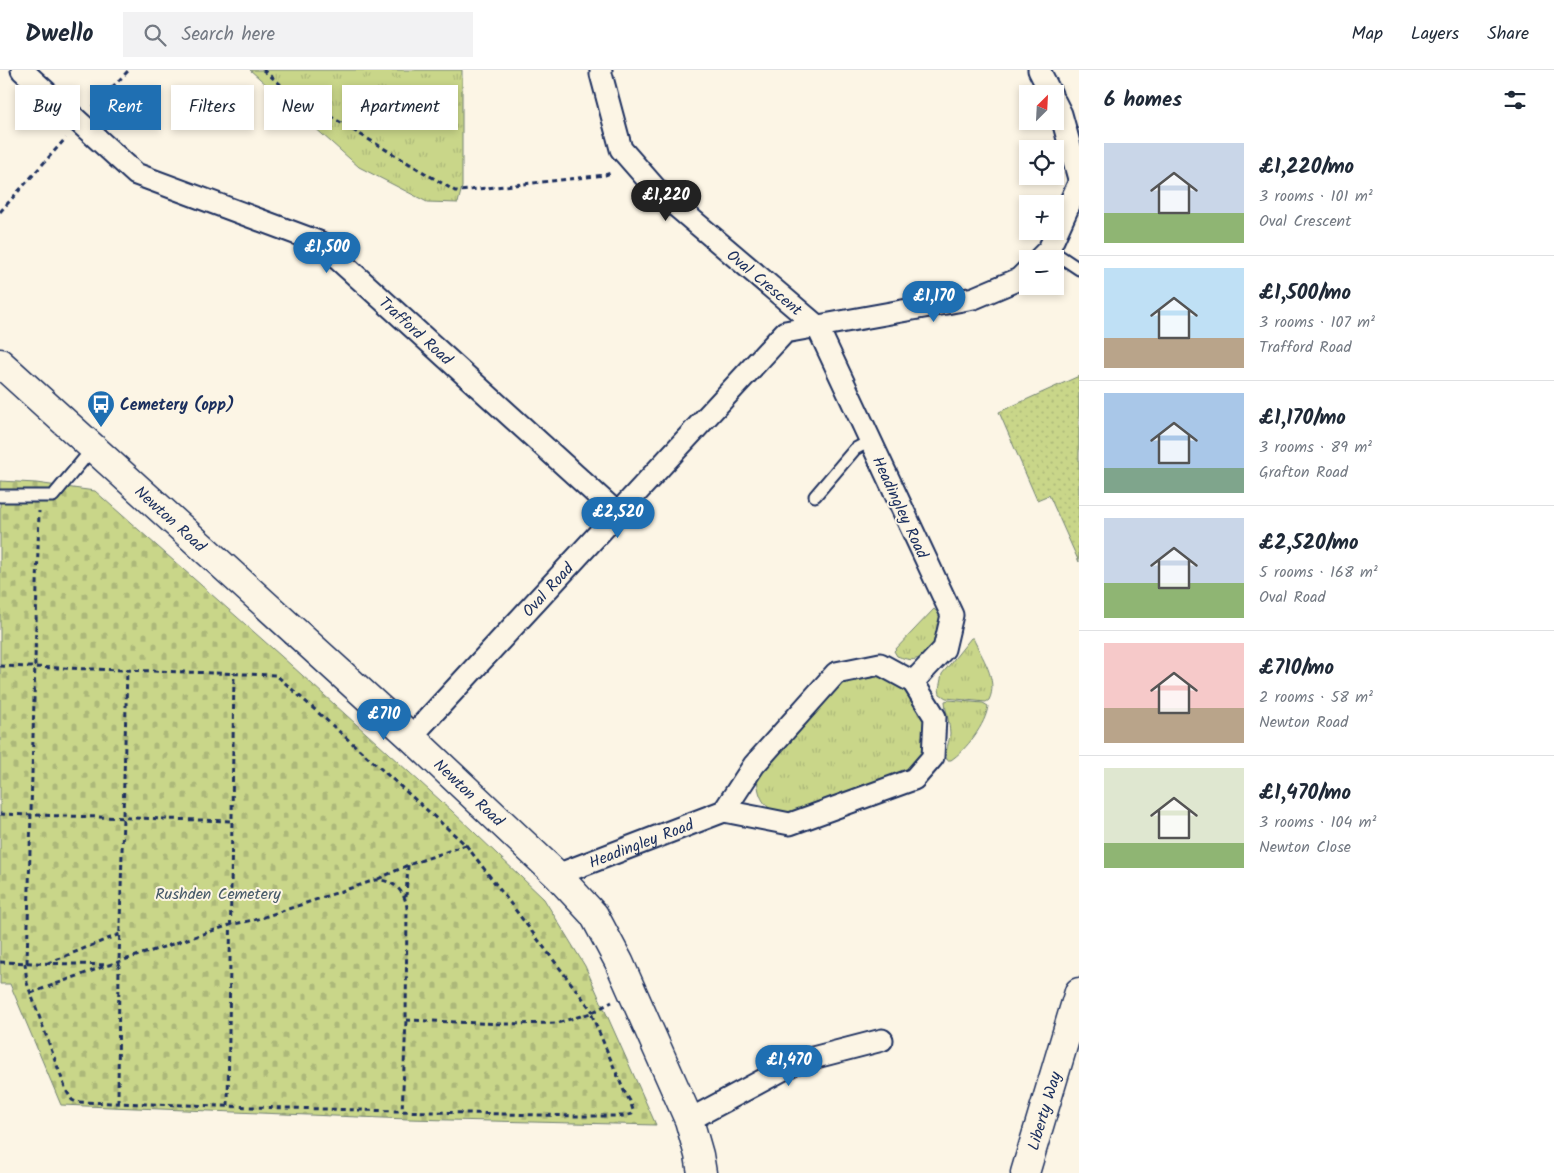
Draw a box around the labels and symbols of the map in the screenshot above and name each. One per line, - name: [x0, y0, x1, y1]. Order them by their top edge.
- north arrow: [1019, 85, 1064, 130]
- pin: £1,220: [625, 180, 707, 222]
- pin: £1,500: [286, 232, 368, 274]
- street label: Oval Crescent: [721, 244, 808, 323]
- pin: £1,170: [893, 280, 975, 323]
- street label: Trafford Road: [373, 291, 459, 373]
- bus stop icon: Cemetery (opp): [86, 389, 116, 428]
- place label: Cemetery (opp): [120, 393, 235, 418]
- street label: Headingley Road: [865, 452, 935, 564]
- street label: Newton Road: [128, 480, 212, 560]
- pin: £2,520: [577, 496, 659, 539]
- street label: Oval Road: [517, 557, 581, 623]
- pin: £710: [354, 698, 414, 741]
- street label: Newton Road: [427, 753, 510, 834]
- street label: Headingley Road: [585, 812, 699, 876]
- park label: Rushden Cemetery: [155, 882, 281, 907]
- pin: £1,470: [748, 1044, 830, 1087]
- street label: Liberty Way: [1021, 1068, 1069, 1154]

